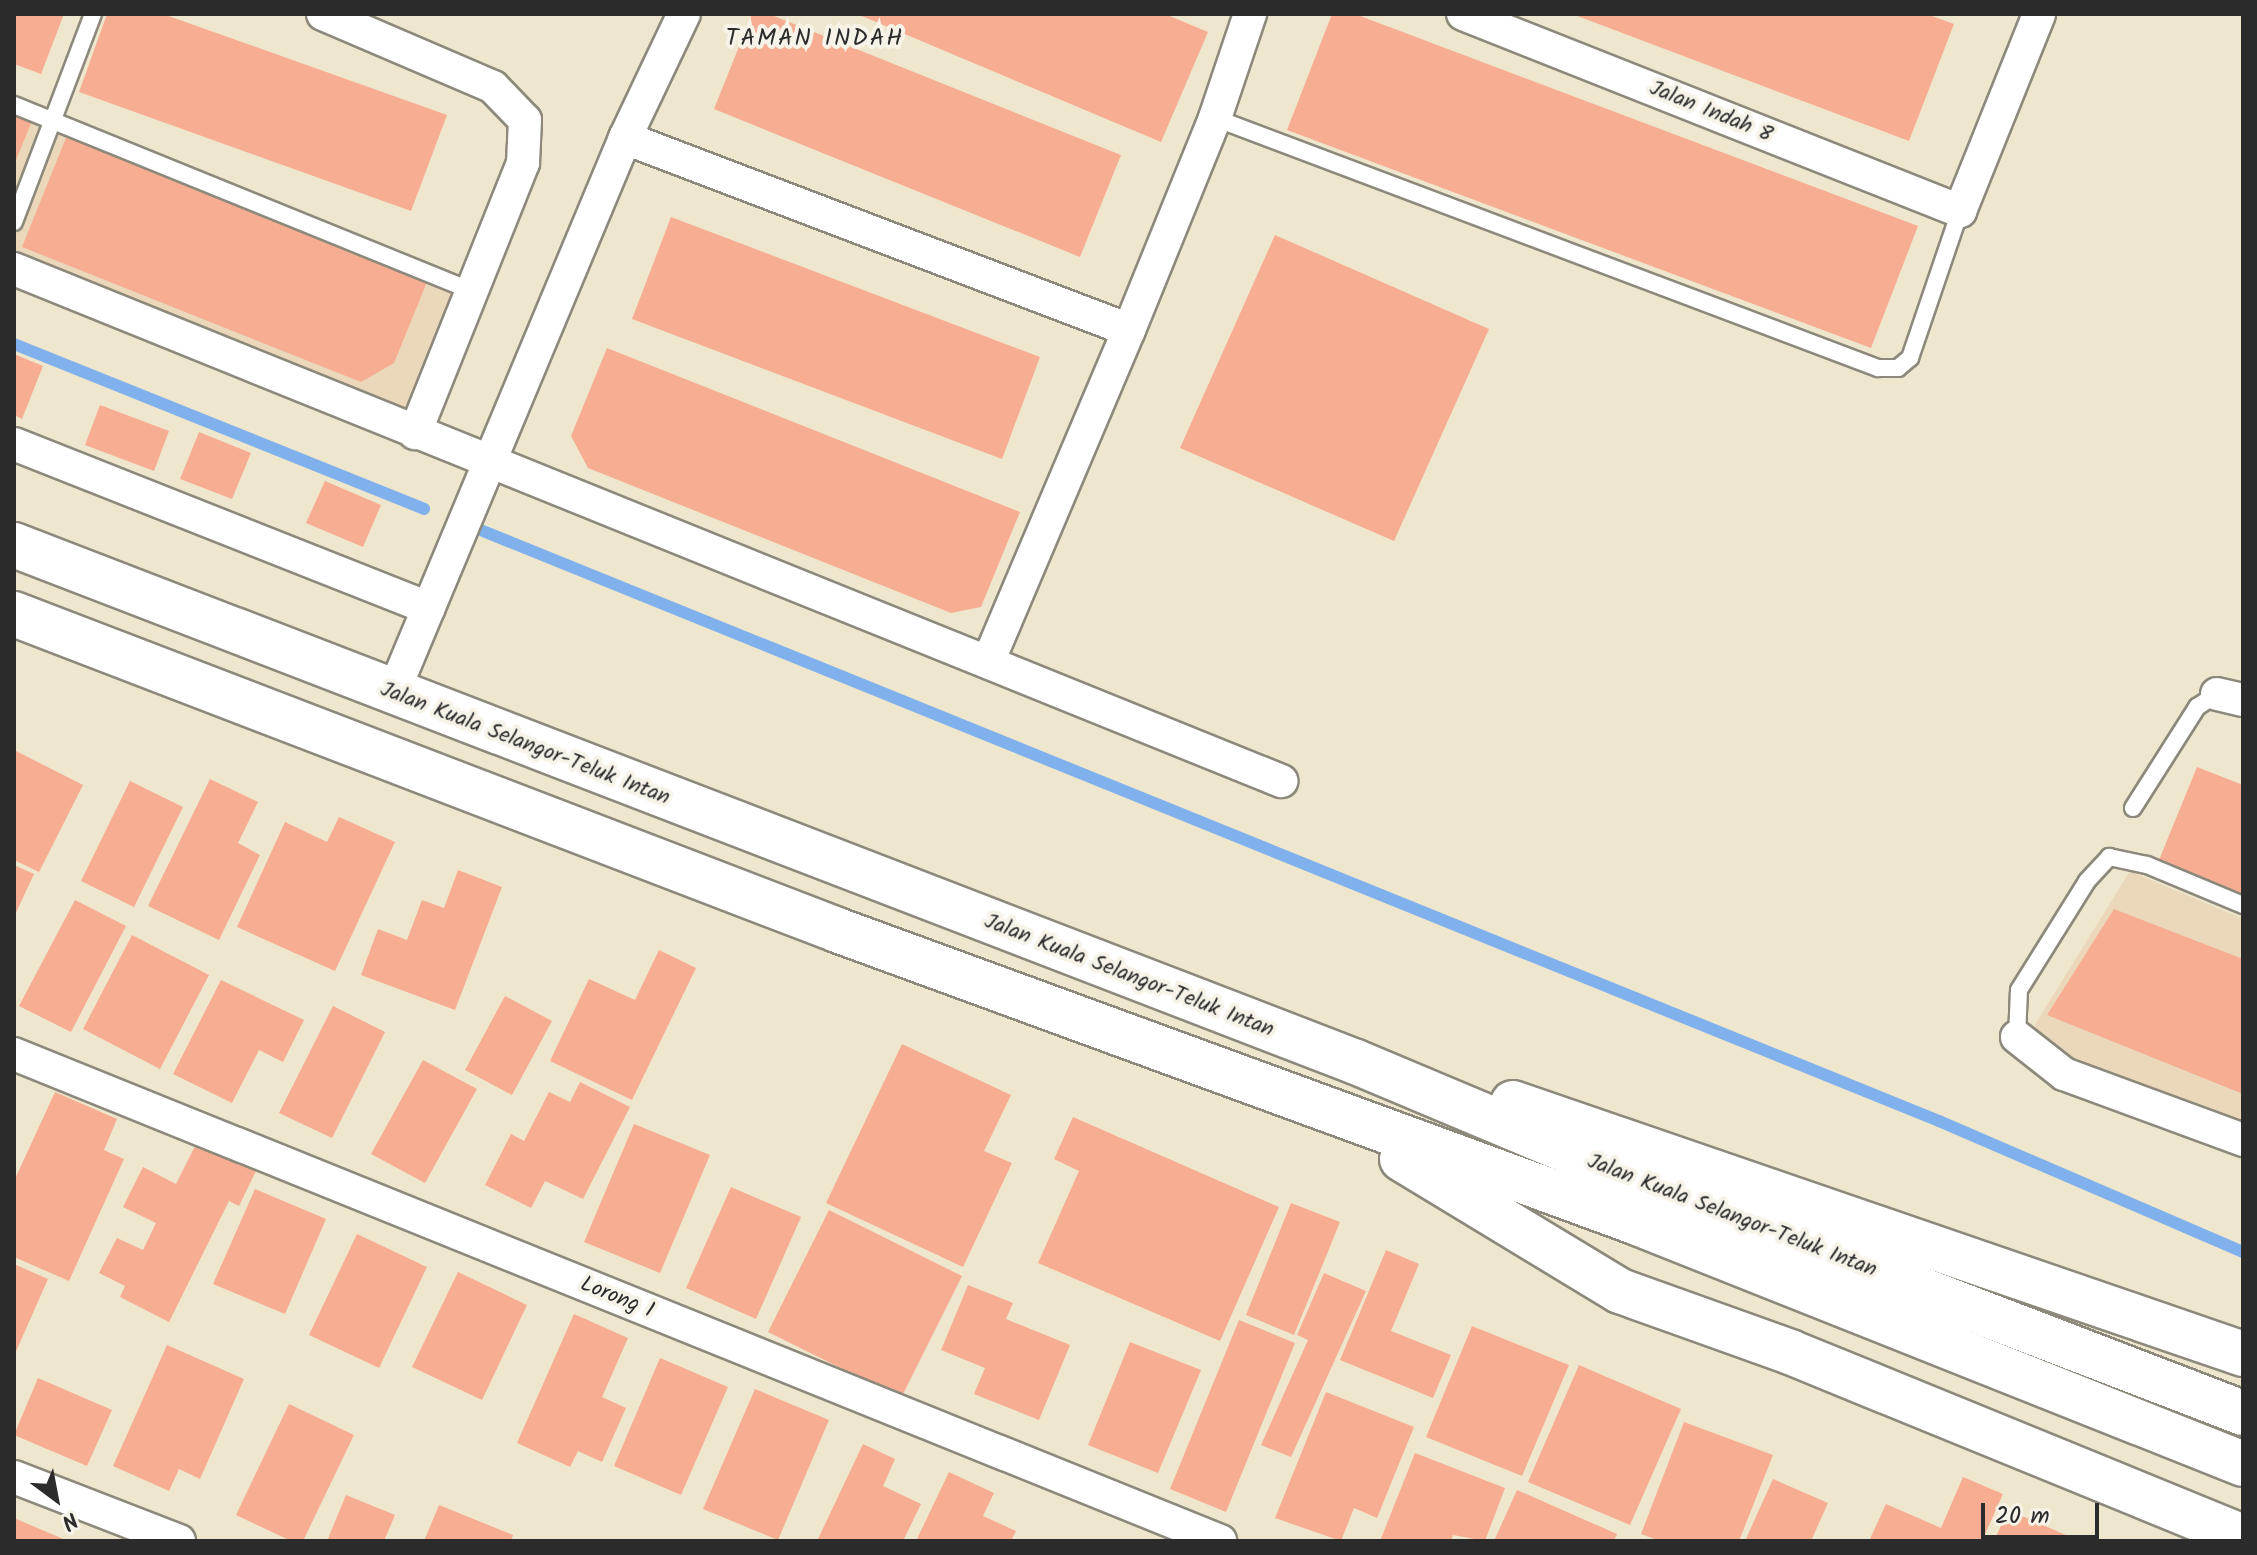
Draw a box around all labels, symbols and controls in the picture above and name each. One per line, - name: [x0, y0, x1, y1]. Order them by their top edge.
- district label: TAMAN INDAH: [726, 25, 904, 53]
- street label: Jalan Indah 8: [1646, 75, 1776, 149]
- street label: Jalan Kuala Selangor-Teluk Intan: [376, 676, 674, 812]
- street label: Jalan Kuala Selangor-Teluk Intan: [980, 908, 1278, 1044]
- street label: Jalan Kuala Selangor-Teluk Intan: [1583, 1148, 1881, 1284]
- street label: Lorong 1: [576, 1271, 658, 1325]
- north arrow: [16, 1459, 96, 1539]
- scale bar: [1985, 1487, 2103, 1537]
- text: 20 m: [1995, 1497, 2050, 1536]
- text: N: [54, 1501, 84, 1538]

